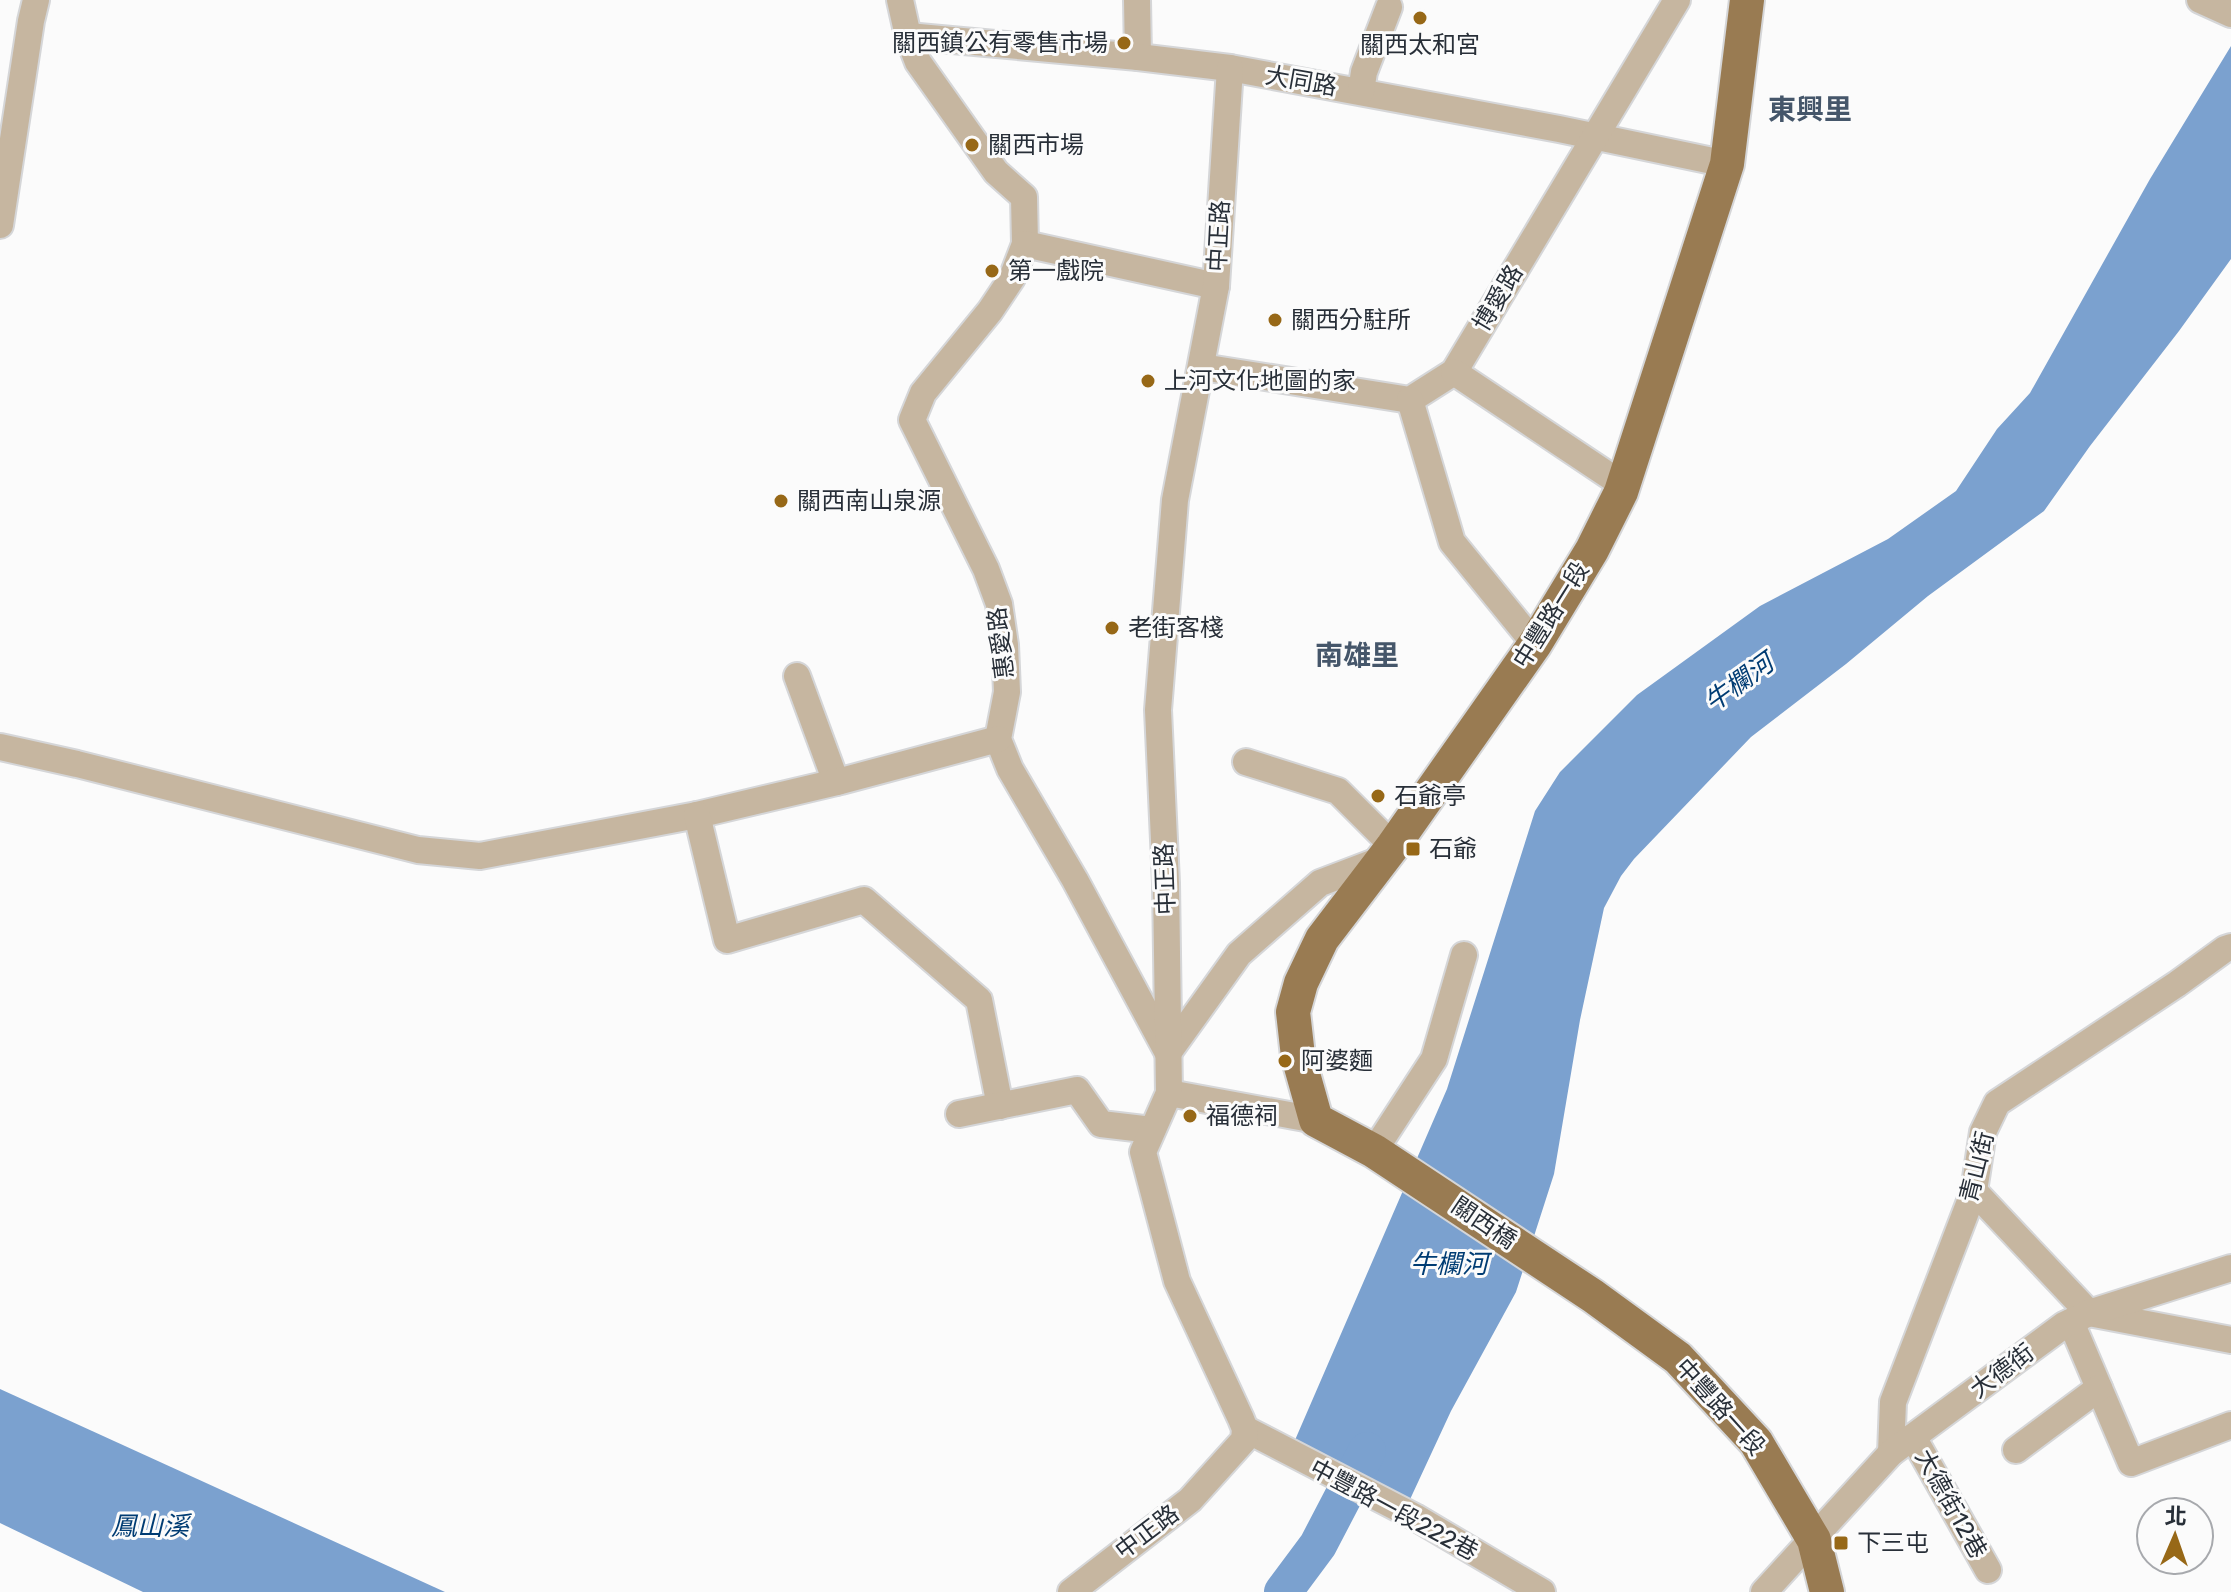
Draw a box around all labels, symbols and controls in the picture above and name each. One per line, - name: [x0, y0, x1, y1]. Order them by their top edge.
- marker: 關西太和宮: [1411, 9, 1429, 27]
- place label: 關西鎮公有零售市場: [892, 29, 1108, 57]
- place label: 關西太和宮: [1360, 31, 1480, 59]
- marker: 關西鎮公有零售市場: [1115, 34, 1133, 52]
- street label: 大同路: [1263, 61, 1339, 101]
- district label: 東興里: [1768, 93, 1852, 126]
- place label: 關西市場: [988, 131, 1084, 159]
- marker: 關西市場: [963, 136, 981, 154]
- street label: 中正路: [1203, 199, 1235, 273]
- place label: 第一戲院: [1008, 257, 1104, 285]
- street label: 博愛路: [1467, 260, 1529, 336]
- marker: 第一戲院: [983, 262, 1001, 280]
- place label: 關西分駐所: [1291, 306, 1411, 334]
- marker: 關西分駐所: [1266, 311, 1284, 329]
- place label: 上河文化地圖的家: [1164, 367, 1356, 395]
- marker: 上河文化地圖的家: [1139, 372, 1157, 390]
- place label: 關西南山泉源: [797, 487, 941, 515]
- marker: 關西南山泉源: [772, 492, 790, 510]
- street label: 中豐路一段: [1507, 557, 1595, 673]
- street label: 惠愛路: [983, 606, 1019, 680]
- place label: 老街客棧: [1128, 614, 1224, 642]
- marker: 老街客棧: [1103, 619, 1121, 637]
- district label: 南雄里: [1315, 639, 1399, 672]
- water label: 牛欄河: [1698, 645, 1784, 718]
- place label: 石爺亭: [1394, 782, 1466, 810]
- marker: 石爺亭: [1369, 787, 1387, 805]
- place label: 石爺: [1429, 835, 1477, 863]
- marker: 石爺: [1404, 840, 1422, 858]
- street label: 中正路: [1150, 843, 1180, 915]
- place label: 阿婆麵: [1301, 1047, 1373, 1075]
- marker: 阿婆麵: [1276, 1052, 1294, 1070]
- place label: 福德祠: [1206, 1102, 1278, 1130]
- marker: 福德祠: [1181, 1107, 1199, 1125]
- street label: 青山街: [1955, 1129, 1999, 1205]
- street label: 關西橋: [1446, 1191, 1522, 1255]
- water label: 牛欄河: [1410, 1249, 1493, 1280]
- street label: 大德街: [1965, 1338, 2039, 1404]
- street label: 中豐路一段: [1669, 1353, 1771, 1461]
- street label: 大德街12巷: [1910, 1445, 1992, 1563]
- street label: 中豐路一段222巷: [1305, 1454, 1483, 1566]
- north arrow: [2135, 1496, 2215, 1576]
- street label: 中正路: [1110, 1499, 1184, 1565]
- text: 北: [2164, 1503, 2187, 1530]
- water label: 鳳山溪: [111, 1511, 193, 1542]
- place label: 下三屯: [1857, 1529, 1929, 1557]
- marker: 下三屯: [1832, 1534, 1850, 1552]

